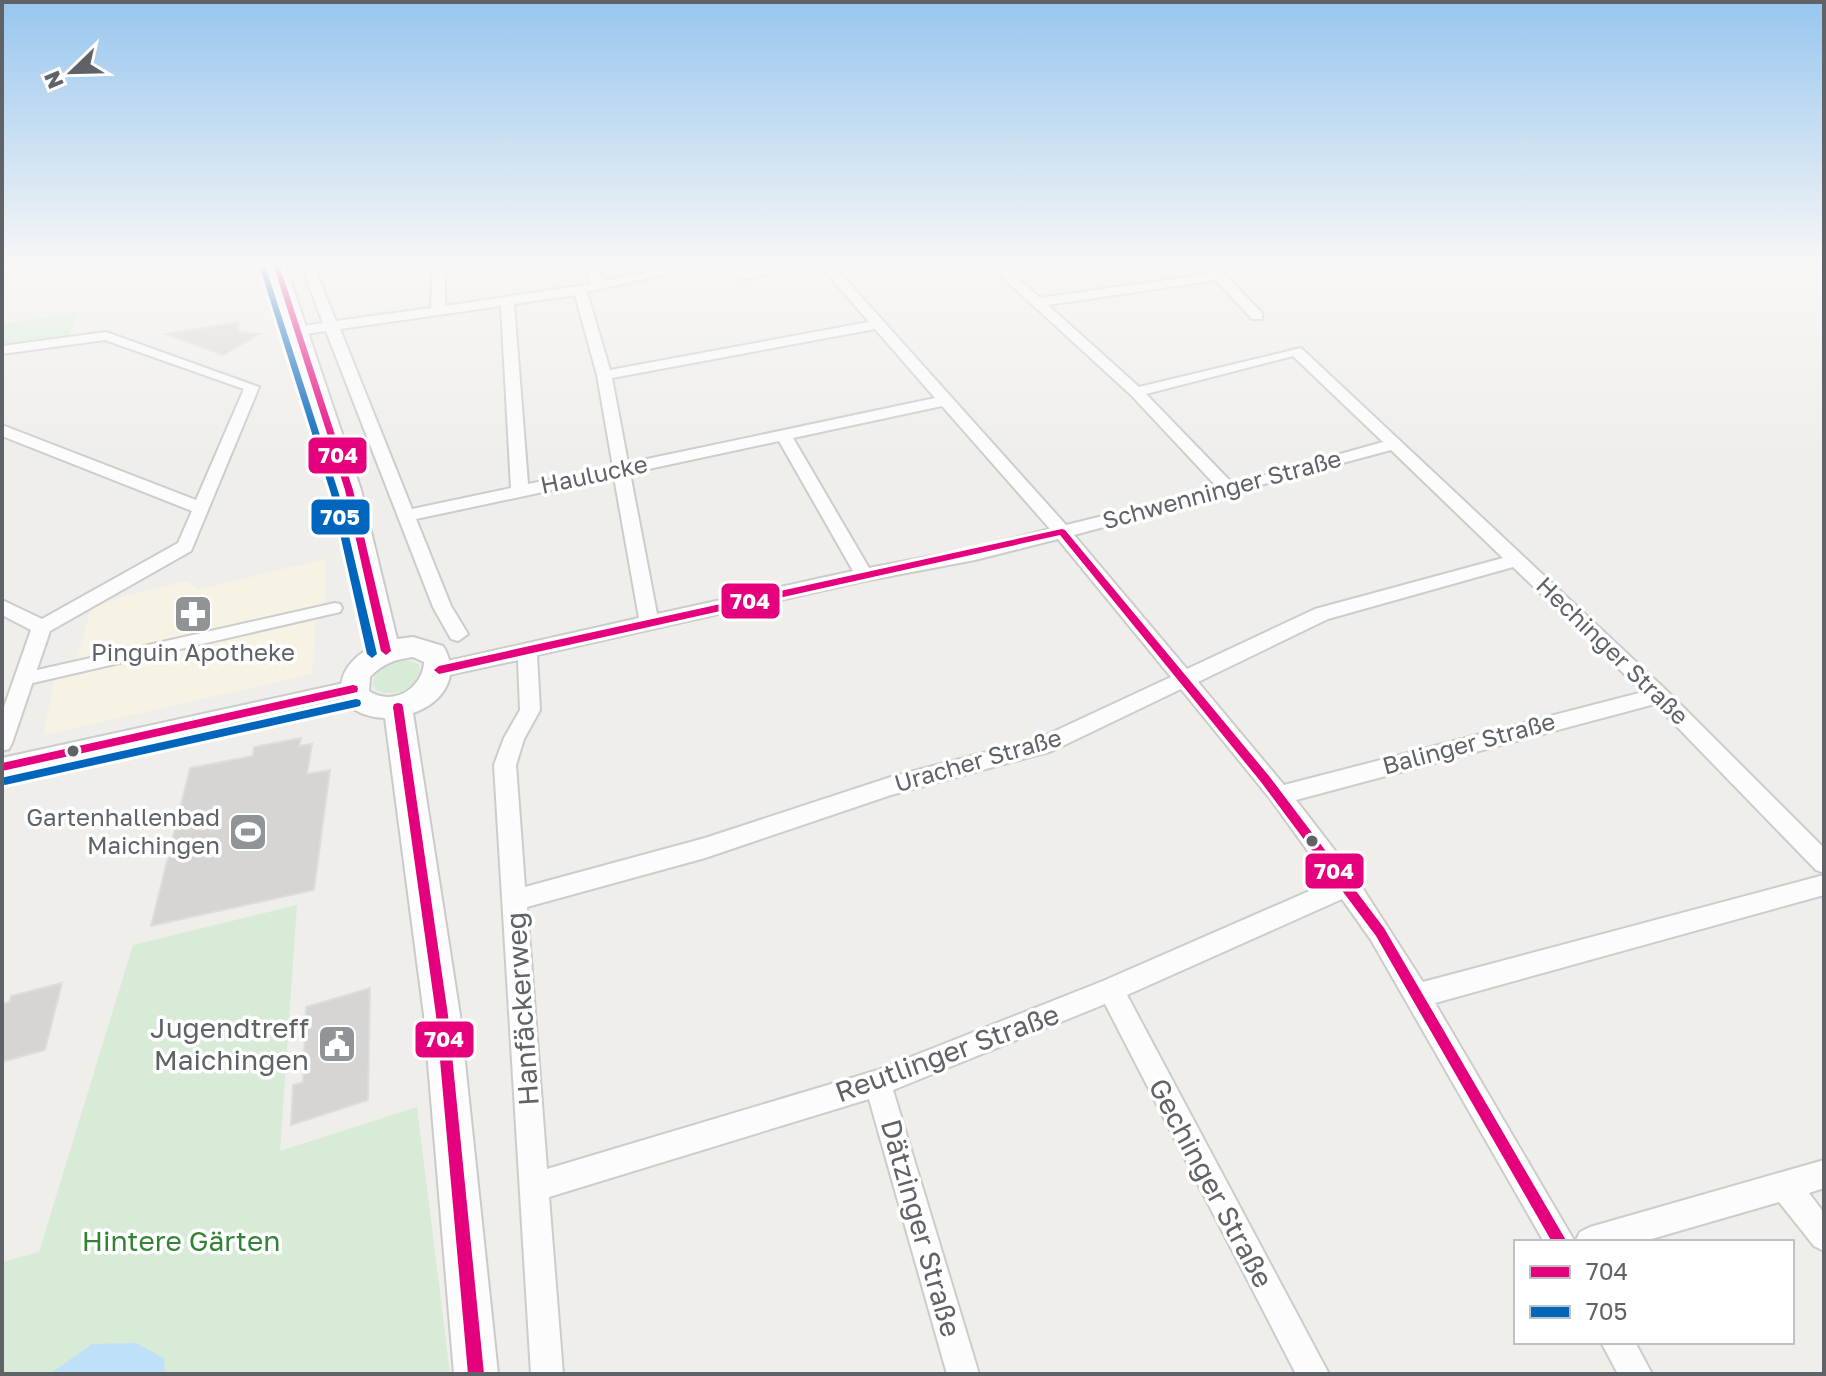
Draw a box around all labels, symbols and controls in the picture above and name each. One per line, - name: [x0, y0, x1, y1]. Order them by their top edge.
- north arrow: [32, 32, 112, 112]
- text: N: [37, 67, 69, 93]
- line badge: 704: [307, 436, 368, 475]
- text: 704: [318, 441, 358, 468]
- street label: Schwenninger Straße: [1099, 443, 1344, 534]
- street label: Haulucke: [538, 448, 650, 499]
- line badge: 705: [310, 498, 371, 536]
- text: 705: [320, 503, 360, 530]
- street label: Hechinger Straße: [1531, 570, 1695, 730]
- line badge: 704: [720, 582, 781, 620]
- text: 704: [730, 587, 770, 614]
- pharmacy icon: Pinguin Apotheke: [172, 593, 214, 635]
- place label: Pinguin Apotheke: [91, 637, 295, 666]
- street label: Balinger Straße: [1379, 706, 1558, 780]
- street label: Uracher Straße: [891, 722, 1064, 797]
- unlabelled marker: [65, 743, 81, 759]
- place label: Gartenhallenbad Maichingen: [26, 802, 220, 859]
- sports icon: Gartenhallenbad Maichingen: [227, 811, 269, 853]
- unlabelled marker: [1304, 833, 1320, 849]
- line badge: 704: [1304, 852, 1365, 890]
- text: 704: [1314, 857, 1354, 884]
- street label: Hanfäckerweg: [498, 911, 545, 1107]
- street label: Reutlinger Straße: [830, 997, 1063, 1108]
- place label: Jugendtreff Maichingen: [150, 1011, 309, 1076]
- line badge: 704: [414, 1020, 475, 1059]
- public building icon: Jugendtreff Maichingen: [316, 1023, 358, 1065]
- text: 704: [424, 1025, 464, 1052]
- street label: Gechinger Straße: [1142, 1073, 1280, 1293]
- street label: Dätzinger Straße: [875, 1115, 968, 1340]
- park label: Hintere Gärten: [82, 1224, 280, 1257]
- legend: [1514, 1240, 1794, 1344]
- text: 704: [1586, 1256, 1628, 1285]
- text: 705: [1586, 1296, 1628, 1325]

